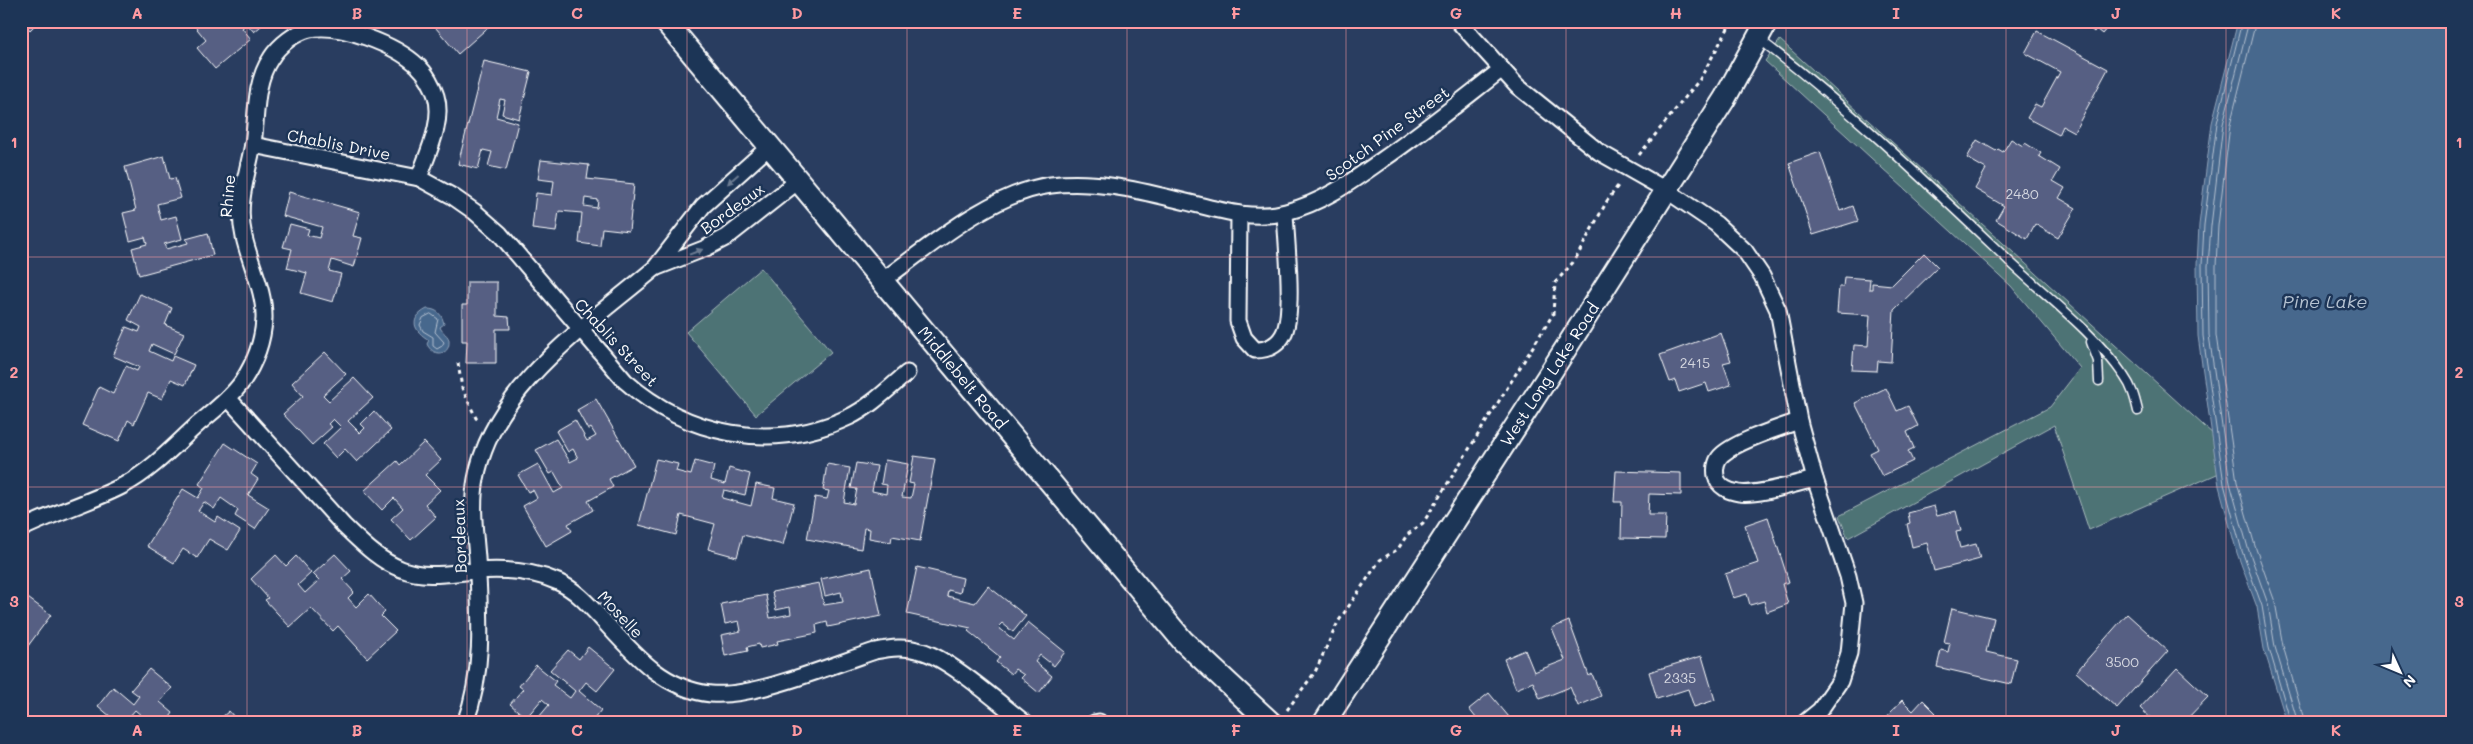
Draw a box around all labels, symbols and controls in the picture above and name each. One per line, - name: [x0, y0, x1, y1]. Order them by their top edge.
- text: A: [131, 2, 143, 23]
- text: B: [352, 2, 362, 23]
- text: C: [571, 2, 583, 23]
- text: D: [791, 2, 803, 23]
- text: E: [1012, 2, 1022, 23]
- text: F: [1231, 2, 1241, 23]
- text: G: [1450, 2, 1462, 23]
- text: H: [1670, 2, 1682, 23]
- text: I: [1892, 2, 1900, 23]
- text: J: [2111, 2, 2121, 23]
- text: K: [2331, 2, 2341, 23]
- street label: Scotch Pine Street: [1321, 81, 1453, 185]
- street label: Chablis Drive: [286, 124, 392, 164]
- text: 1: [10, 131, 18, 152]
- text: 1: [2455, 131, 2463, 152]
- one-way arrow: [727, 173, 740, 184]
- street label: Rhine: [215, 174, 239, 218]
- street label: Bordeaux: [696, 178, 768, 238]
- house number: 2480: [2005, 184, 2039, 203]
- one-way arrow: [689, 248, 704, 256]
- water label: Pine Lake: [2283, 289, 2367, 313]
- street label: Chablis Street: [571, 293, 663, 391]
- street label: West Long Lake Road: [1495, 298, 1603, 450]
- street label: Middlebelt Road: [914, 321, 1012, 433]
- house number: 2415: [1680, 353, 1710, 372]
- text: 2: [10, 361, 19, 382]
- text: 2: [2455, 361, 2464, 382]
- street label: Bordeaux: [447, 498, 471, 574]
- street label: Moselle: [594, 586, 648, 642]
- text: 3: [9, 590, 19, 611]
- text: 3: [2454, 590, 2464, 611]
- north arrow: [2376, 646, 2426, 696]
- house number: 3500: [2105, 652, 2139, 671]
- house number: 2335: [1664, 668, 1696, 687]
- text: N: [2399, 671, 2420, 692]
- text: A: [131, 719, 143, 740]
- text: B: [352, 719, 362, 740]
- text: C: [571, 719, 583, 740]
- text: D: [791, 719, 803, 740]
- text: E: [1012, 719, 1022, 740]
- text: F: [1231, 719, 1241, 740]
- text: G: [1450, 719, 1462, 740]
- text: H: [1670, 719, 1682, 740]
- text: I: [1892, 719, 1900, 740]
- text: J: [2111, 719, 2121, 740]
- text: K: [2331, 719, 2341, 740]

